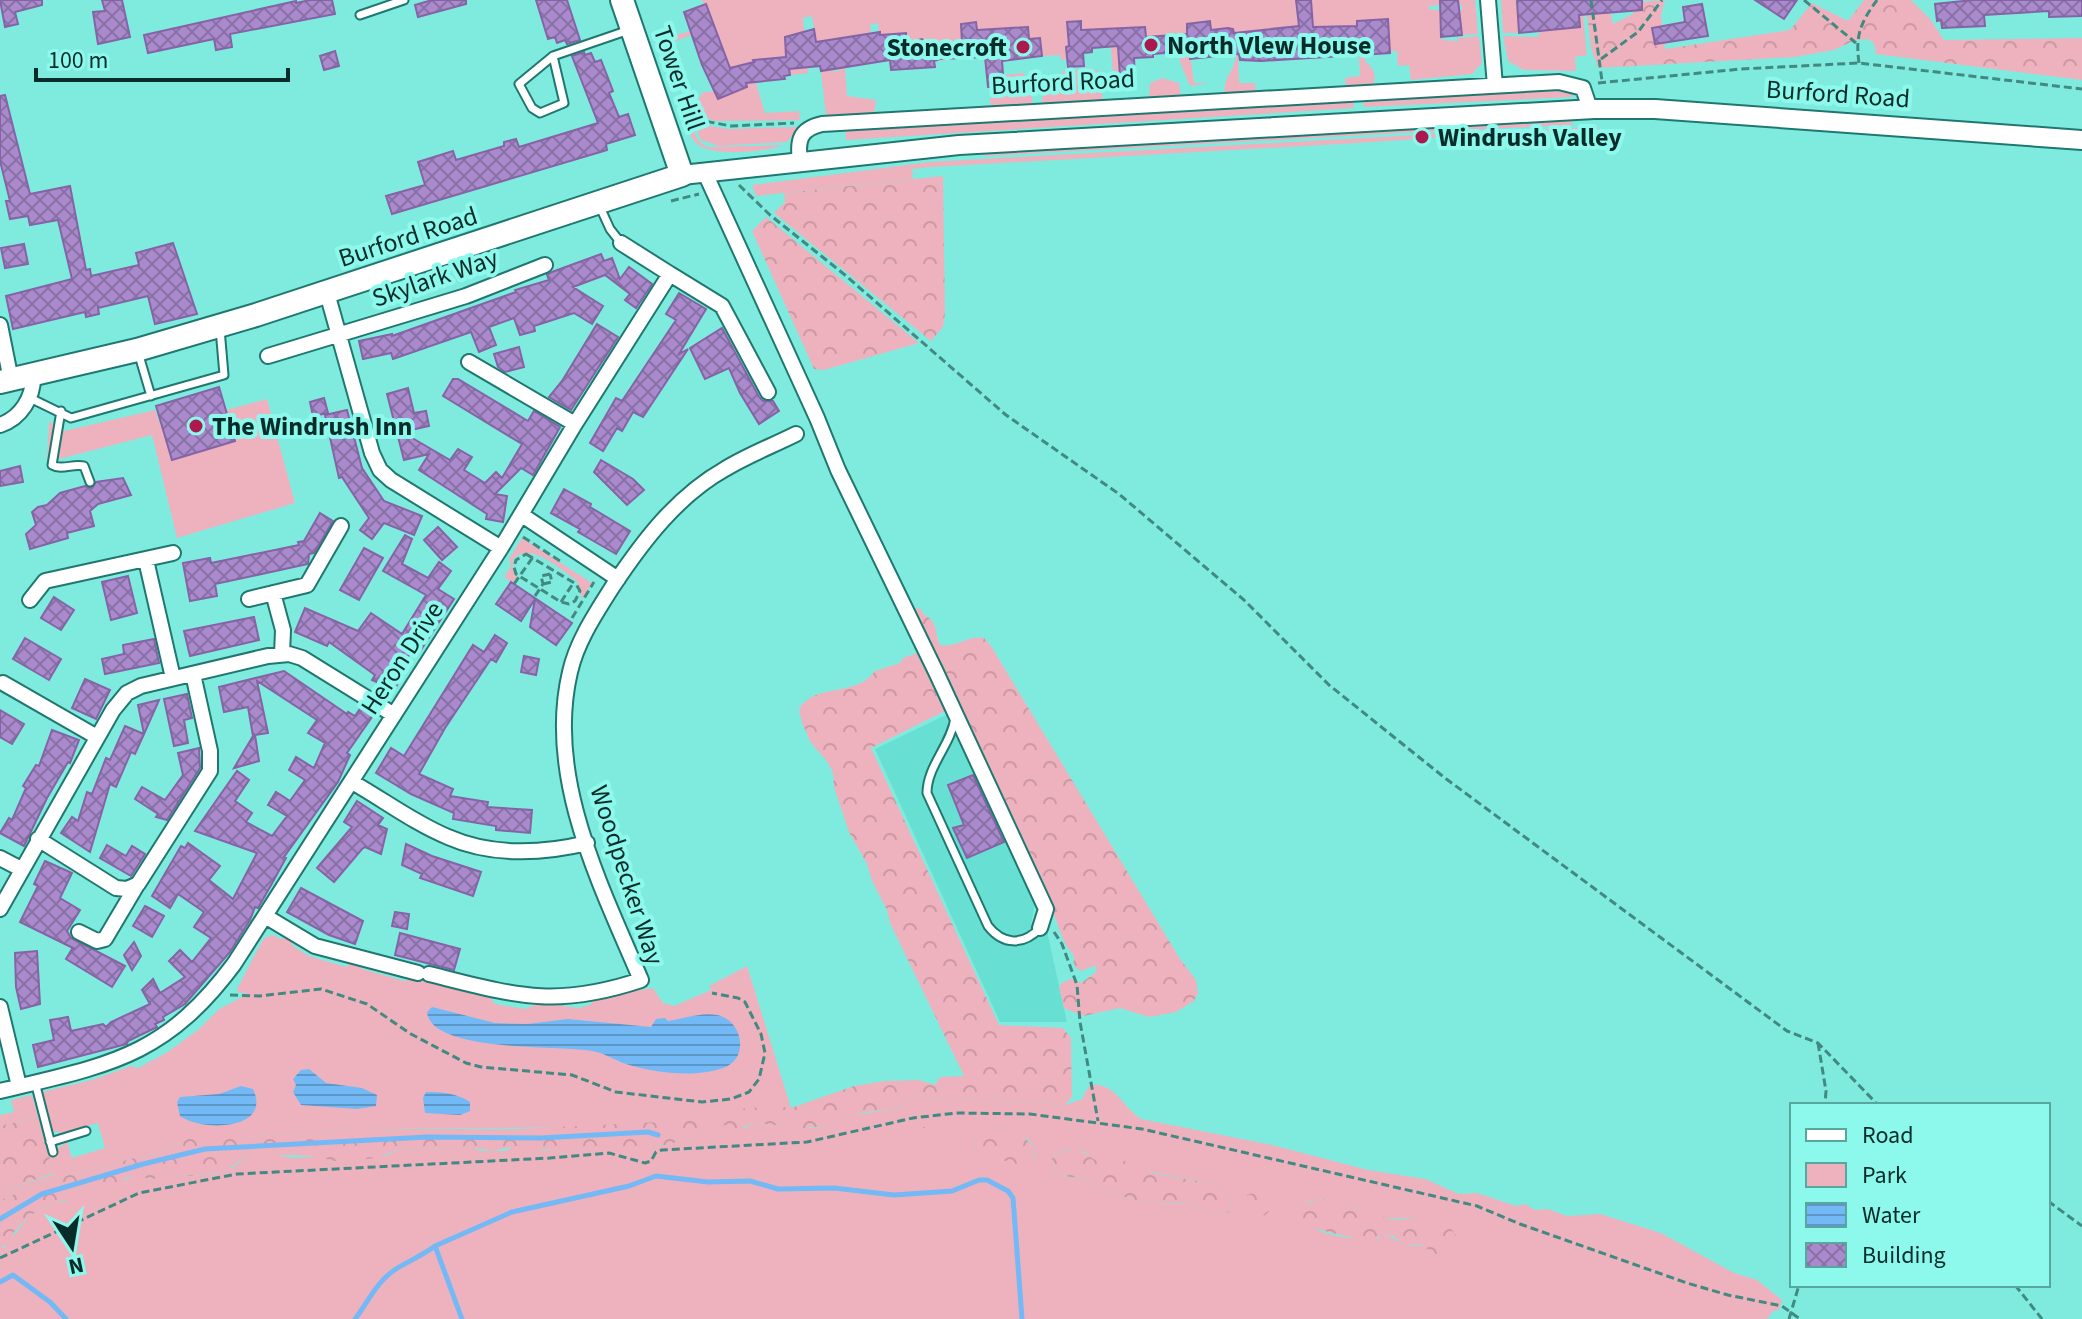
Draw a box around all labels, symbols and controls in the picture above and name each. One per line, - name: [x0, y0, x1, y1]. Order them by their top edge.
- street label: Tower Hill: [644, 21, 714, 135]
- place label: North Vlew House: [1167, 27, 1371, 64]
- place label: Stonecroft: [887, 29, 1007, 66]
- scale bar: [36, 32, 288, 82]
- marker: North Vlew House: [1142, 36, 1160, 54]
- marker: Stonecroft: [1014, 38, 1032, 56]
- text: 100 m: [48, 43, 108, 78]
- street label: Burford Road: [990, 60, 1136, 104]
- street label: Burford Road: [1765, 71, 1911, 117]
- place label: Windrush Valley: [1438, 119, 1622, 156]
- marker: Windrush Valley: [1413, 128, 1431, 146]
- street label: Burford Road: [334, 197, 482, 277]
- street label: Skylark Way: [367, 239, 503, 317]
- place label: The Windrush Inn: [212, 408, 412, 445]
- marker: The Windrush Inn: [187, 417, 205, 435]
- street label: Heron Drive: [351, 594, 453, 722]
- street label: Woodpecker Way: [581, 780, 673, 970]
- legend: [1790, 1103, 2050, 1287]
- text: Road: [1862, 1118, 1914, 1153]
- text: Park: [1862, 1158, 1907, 1193]
- text: Water: [1862, 1198, 1921, 1233]
- north arrow: [32, 1207, 112, 1287]
- text: Building: [1862, 1238, 1946, 1273]
- text: N: [65, 1248, 86, 1283]

